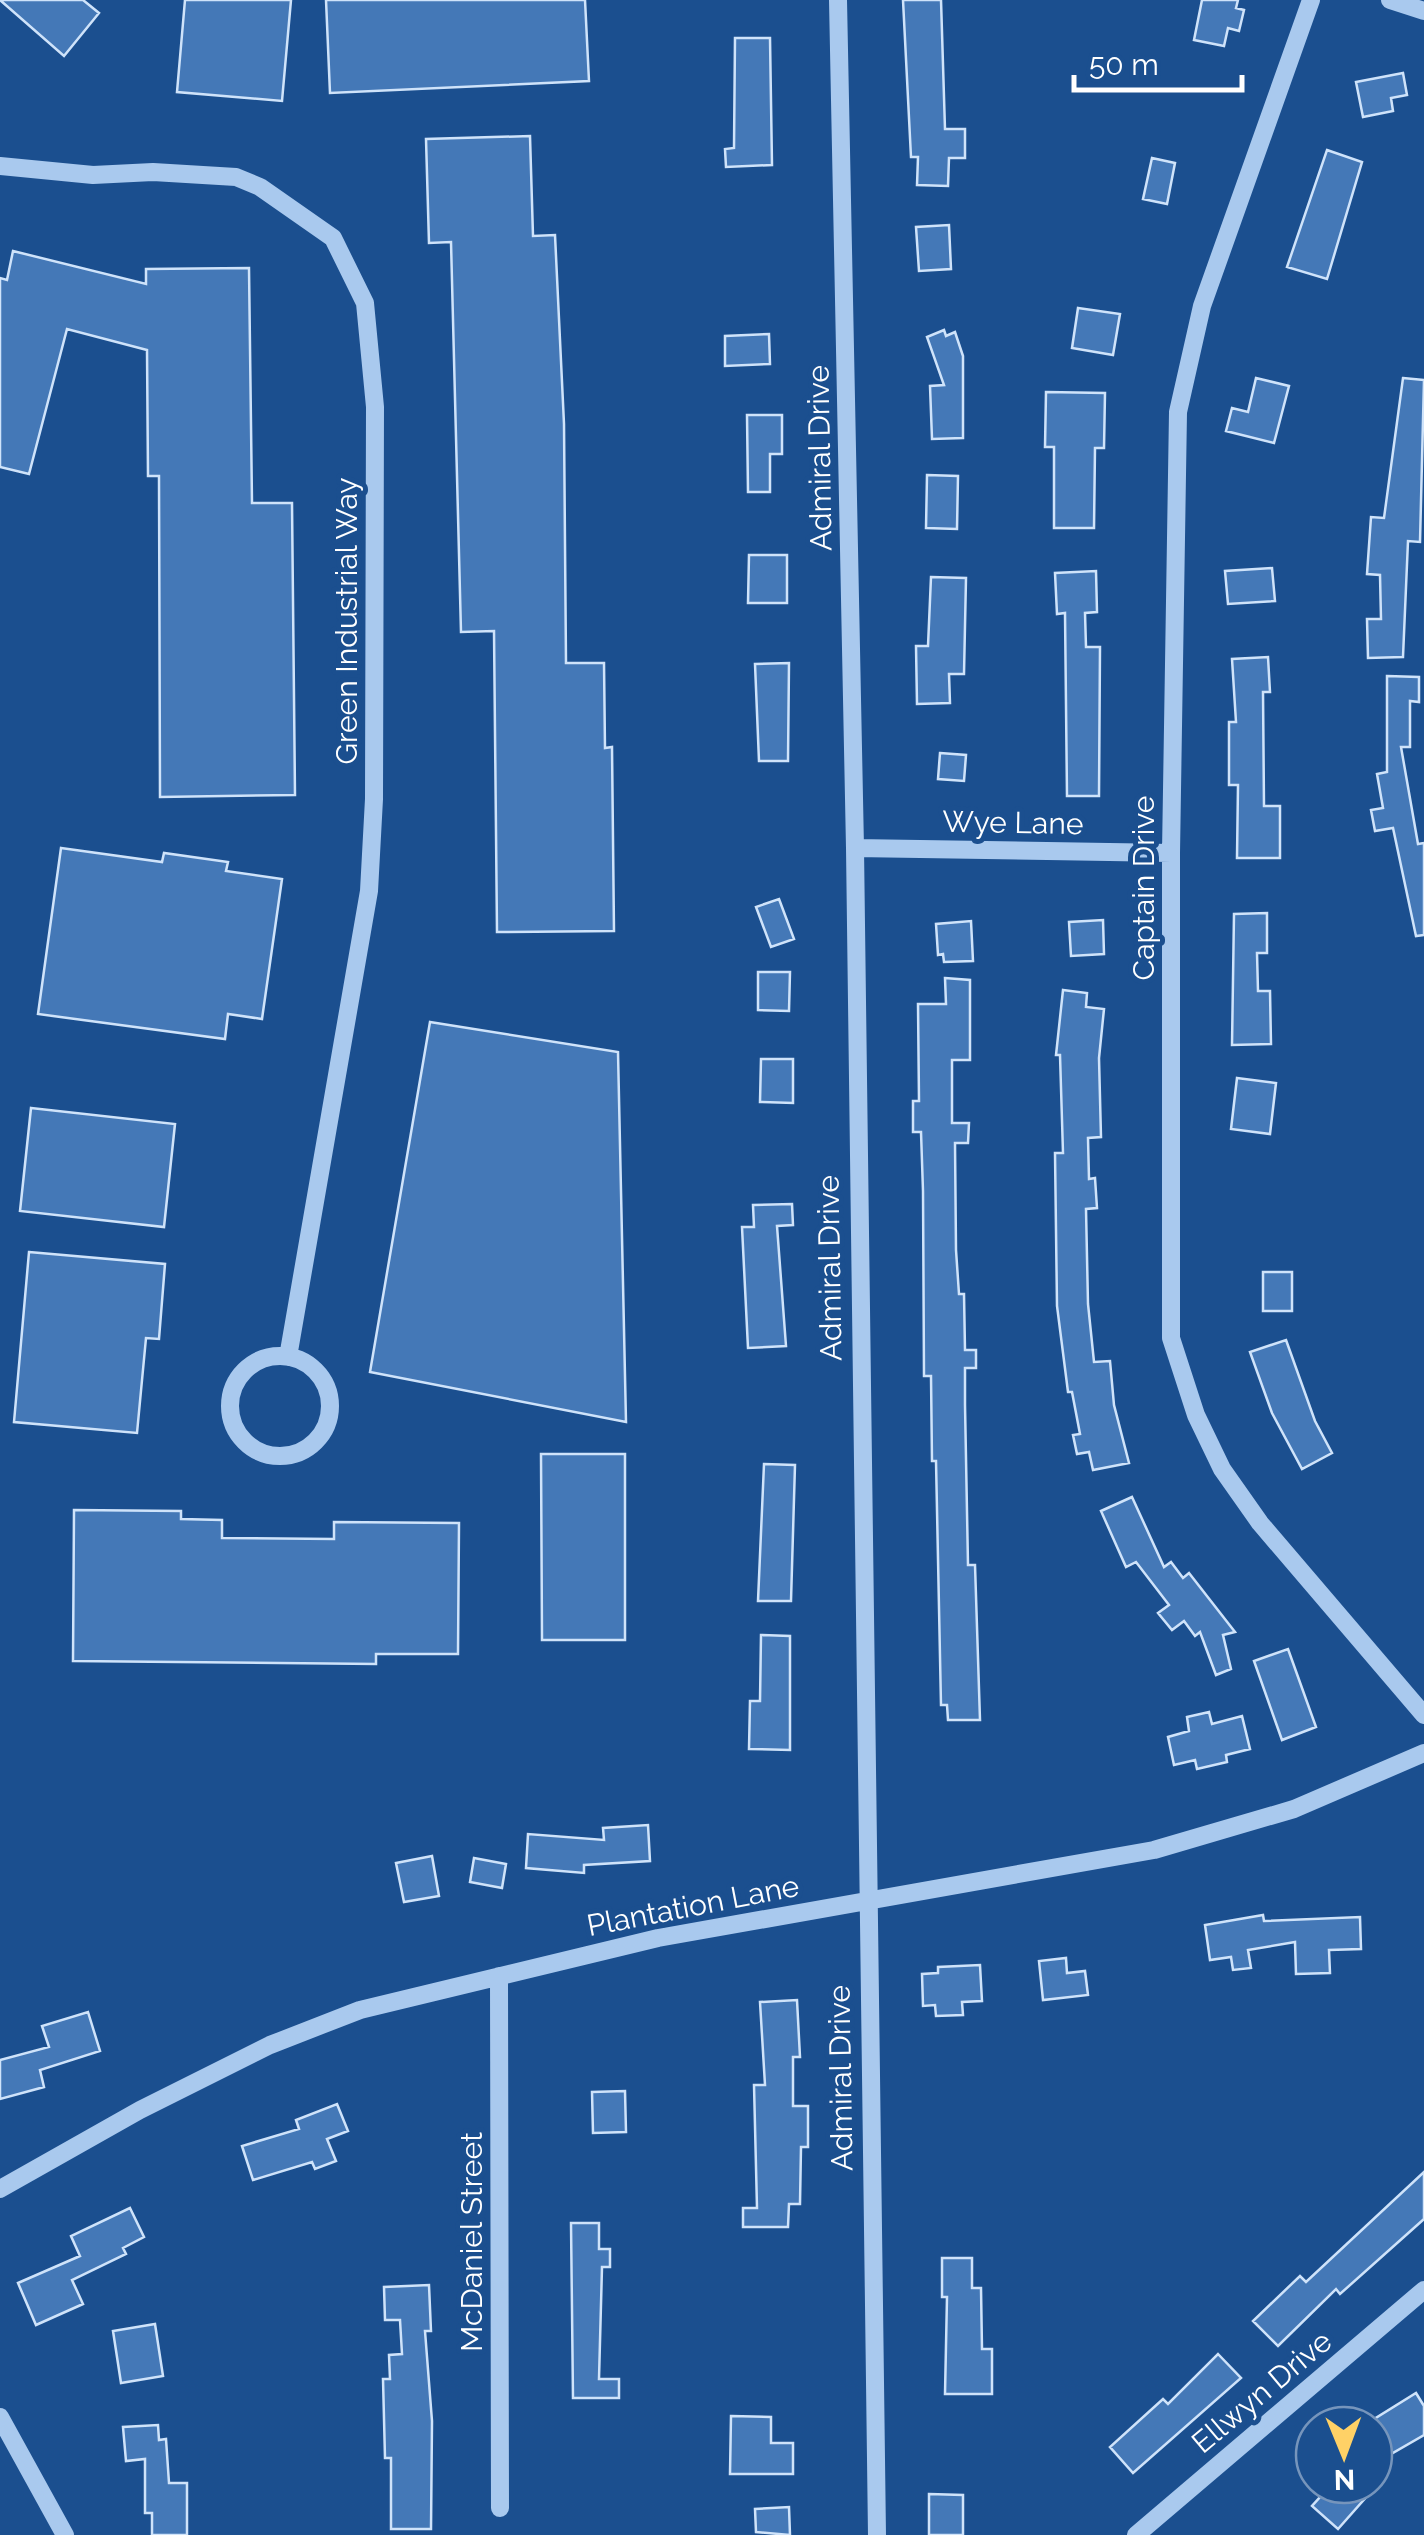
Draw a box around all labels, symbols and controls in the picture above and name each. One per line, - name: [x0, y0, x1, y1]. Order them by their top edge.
- scale bar: [1074, 30, 1242, 92]
- text: 50 m: [1089, 47, 1159, 82]
- street label: Admiral Drive: [800, 365, 839, 551]
- street label: Green Industrial Way: [329, 477, 364, 765]
- street label: Captain Drive: [1126, 796, 1161, 980]
- street label: Wye Lane: [942, 804, 1084, 841]
- street label: Admiral Drive: [810, 1175, 849, 1361]
- street label: Plantation Lane: [584, 1868, 802, 1943]
- street label: Admiral Drive: [821, 1985, 860, 2171]
- street label: McDaniel Street: [454, 2132, 489, 2352]
- street label: Ellwyn Drive: [1185, 2323, 1339, 2460]
- north arrow: [1294, 2405, 1394, 2505]
- text: N: [1333, 2463, 1355, 2496]

